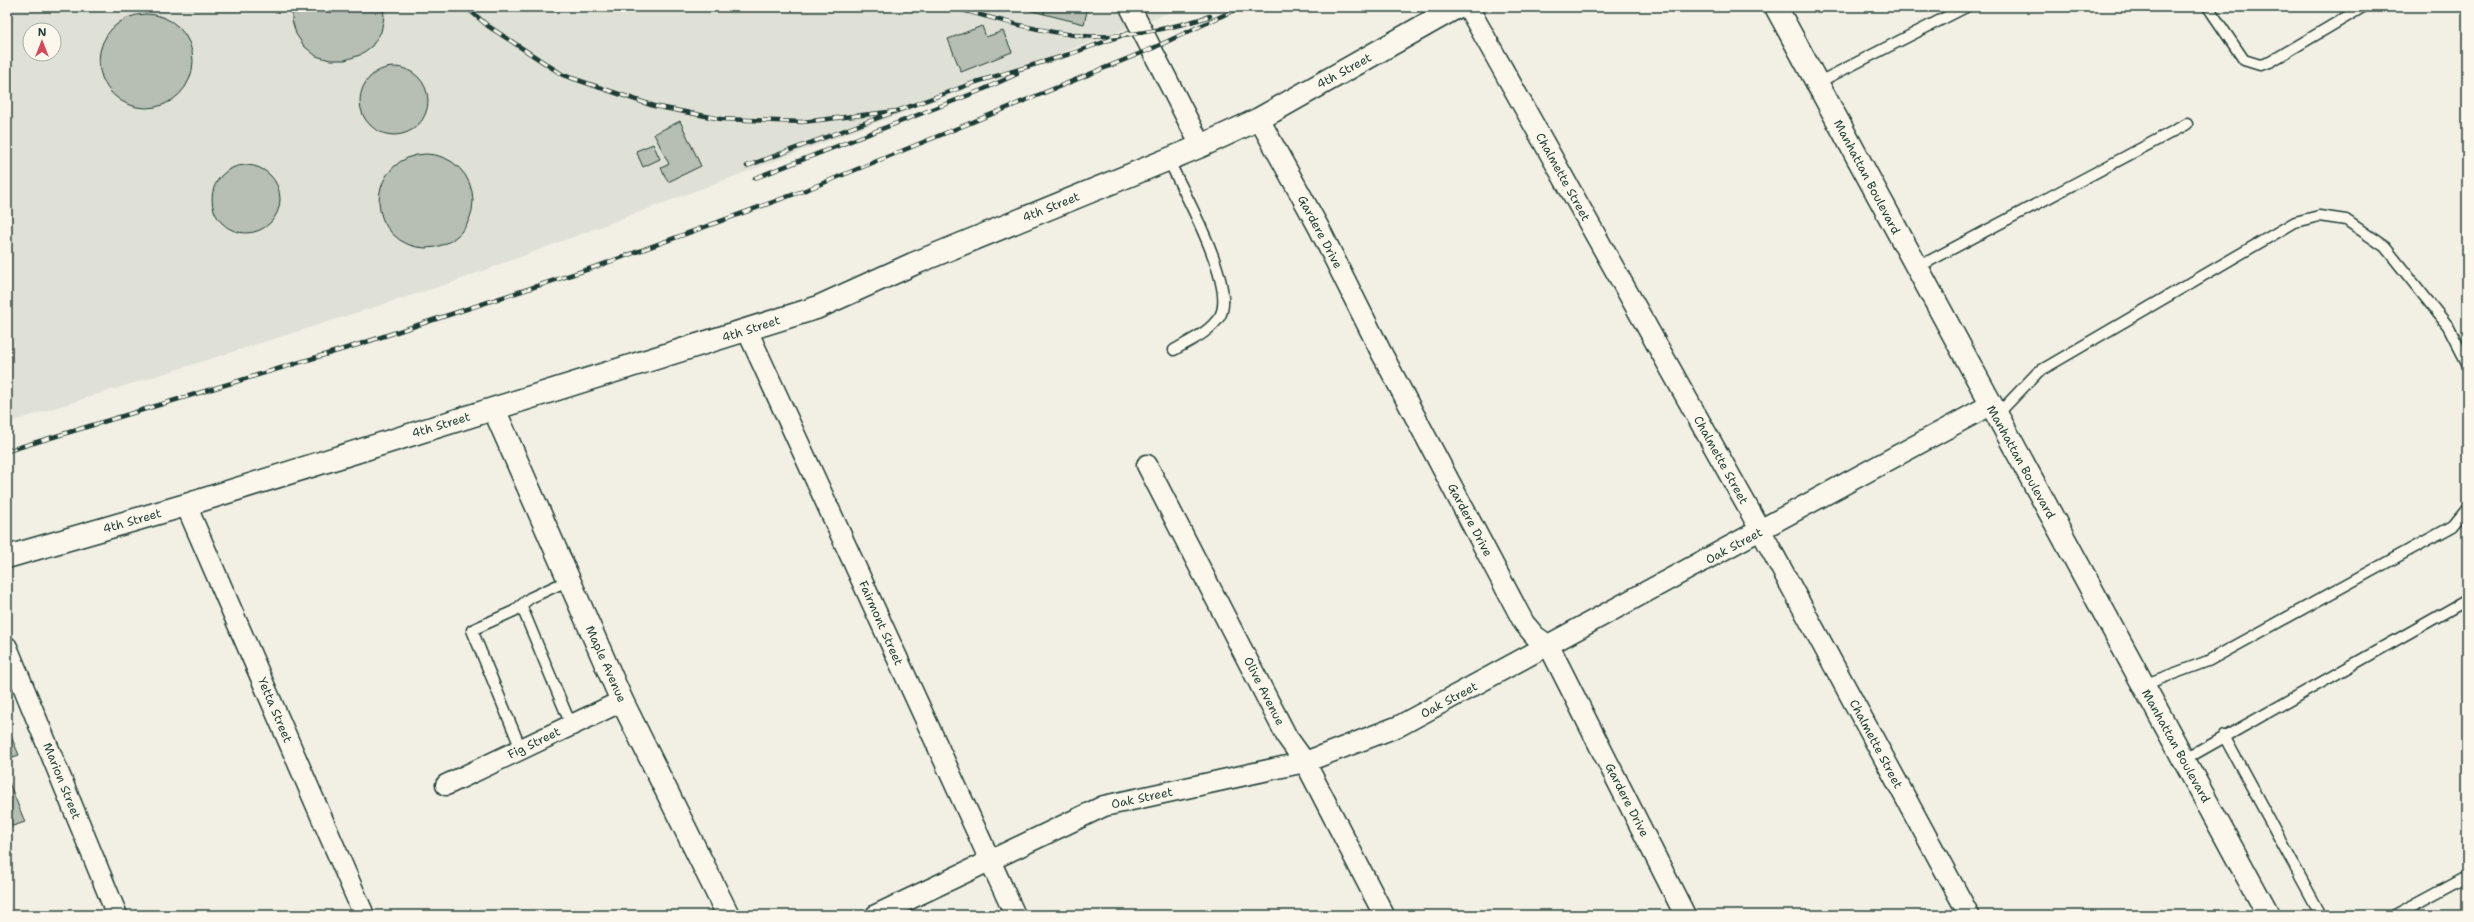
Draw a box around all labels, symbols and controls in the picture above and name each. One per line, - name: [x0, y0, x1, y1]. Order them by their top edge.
- north arrow: [22, 22, 62, 62]
- text: N: [38, 25, 47, 40]
- street label: 4th Street: [1314, 49, 1374, 93]
- street label: Manhattan Boulevard: [1830, 117, 1904, 237]
- street label: Chalmette Street: [1532, 130, 1594, 224]
- street label: 4th Street: [1020, 188, 1082, 226]
- street label: Gardere Drive: [1294, 193, 1346, 272]
- street label: 4th Street: [720, 312, 782, 346]
- street label: Manhattan Boulevard: [1983, 402, 2059, 522]
- street label: 4th Street: [410, 409, 472, 441]
- street label: Chalmette Street: [1690, 413, 1752, 507]
- street label: Gardere Drive: [1444, 481, 1496, 560]
- street label: 4th Street: [101, 505, 163, 537]
- street label: Oak Street: [1703, 524, 1765, 568]
- street label: Fairmont Street: [855, 578, 907, 668]
- street label: Maple Avenue: [582, 623, 630, 705]
- street label: Olive Avenue: [1240, 654, 1288, 728]
- street label: Yetta Street: [254, 675, 296, 745]
- street label: Oak Street: [1418, 678, 1480, 722]
- street label: Manhattan Boulevard: [2138, 686, 2214, 806]
- street label: Chalmette Street: [1846, 697, 1906, 791]
- street label: Fig Street: [505, 723, 563, 763]
- street label: Marion Street: [39, 740, 85, 822]
- street label: Gardere Drive: [1602, 760, 1653, 840]
- street label: Oak Street: [1110, 784, 1174, 812]

